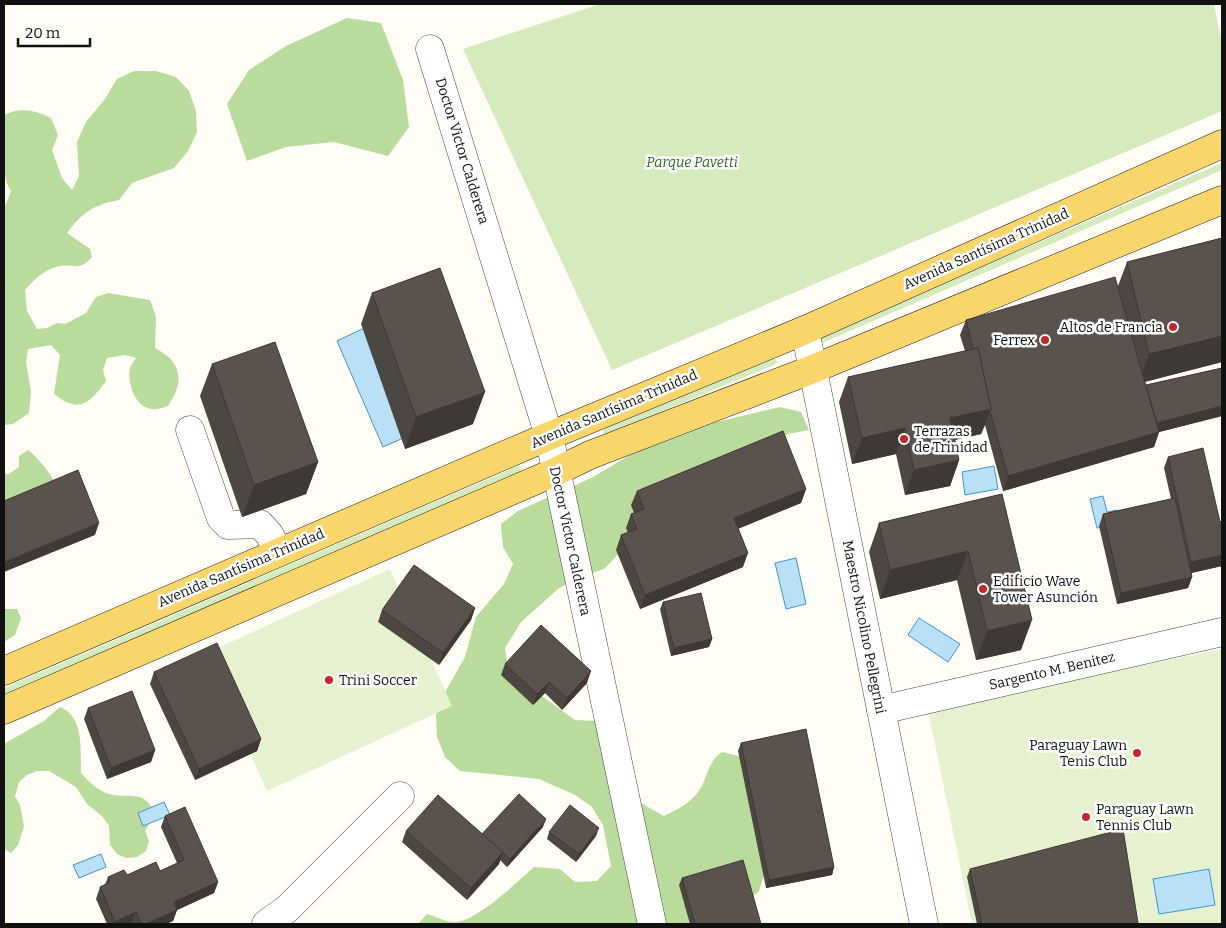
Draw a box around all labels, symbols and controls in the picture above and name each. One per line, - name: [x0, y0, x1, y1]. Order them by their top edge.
- scale bar: [18, 15, 90, 47]
- text: 20 m: [25, 24, 61, 42]
- street label: Doctor Victor Calderera: [432, 76, 493, 227]
- park label: Parque Pavetti: [646, 154, 738, 171]
- street label: Avenida Santísima Trinidad: [901, 205, 1071, 293]
- place label: Altos de Francia: [1060, 319, 1163, 336]
- marker: Altos de Francia: [1167, 321, 1179, 333]
- place label: Ferrex: [993, 332, 1035, 349]
- marker: Ferrex: [1039, 334, 1051, 346]
- street label: Avenida Santísima Trinidad: [528, 366, 700, 452]
- place label: Terrazas de Trinidad: [914, 423, 988, 456]
- marker: Terrazas de Trinidad: [898, 433, 910, 445]
- street label: Doctor Victor Calderera: [546, 465, 594, 618]
- street label: Avenida Santísima Trinidad: [155, 525, 327, 611]
- street label: Maestro Nicolino Pellegrini: [839, 539, 889, 715]
- place label: Edificio Wave Tower Asunción: [993, 573, 1098, 606]
- marker: Edificio Wave Tower Asunción: [977, 583, 989, 595]
- street label: Sargento M. Benitez: [987, 648, 1117, 694]
- place label: Trini Soccer: [339, 672, 417, 689]
- marker: Trini Soccer: [323, 674, 335, 686]
- place label: Paraguay Lawn Tenis Club: [1029, 737, 1127, 770]
- marker: Paraguay Lawn Tenis Club: [1131, 747, 1143, 759]
- place label: Paraguay Lawn Tennis Club: [1096, 801, 1194, 834]
- marker: Paraguay Lawn Tennis Club: [1080, 811, 1092, 823]

